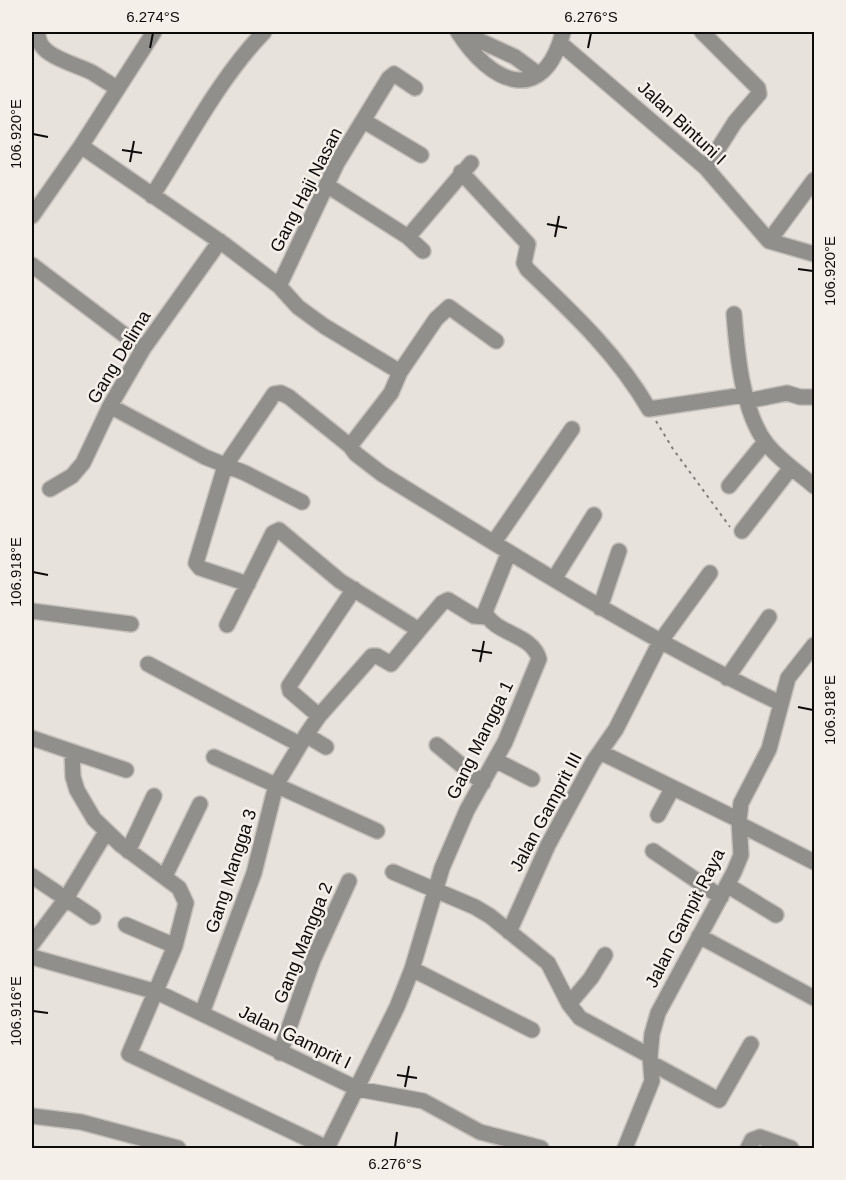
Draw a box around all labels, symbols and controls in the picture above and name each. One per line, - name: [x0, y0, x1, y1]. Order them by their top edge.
- text: 6.274°S: [126, 8, 180, 25]
- text: 6.276°S: [564, 8, 618, 25]
- street label: Jalan Bintuni I: [634, 77, 730, 169]
- text: 106.920°E: [7, 99, 24, 169]
- street label: Gang Haji Nasan: [266, 124, 346, 256]
- text: 106.920°E: [821, 236, 838, 306]
- street label: Gang Delima: [83, 306, 155, 407]
- text: 106.918°E: [7, 537, 24, 607]
- text: 106.918°E: [821, 675, 838, 745]
- street label: Gang Mangga 1: [443, 678, 517, 802]
- street label: Jalan Gamprit III: [506, 749, 586, 875]
- street label: Gang Mangga 3: [202, 807, 260, 935]
- street label: Jalan Gampit Raya: [641, 844, 729, 991]
- street label: Gang Mangga 2: [270, 879, 336, 1007]
- text: 106.916°E: [7, 976, 24, 1046]
- street label: Jalan Gamprit I: [236, 1001, 354, 1073]
- text: 6.276°S: [368, 1155, 422, 1172]

